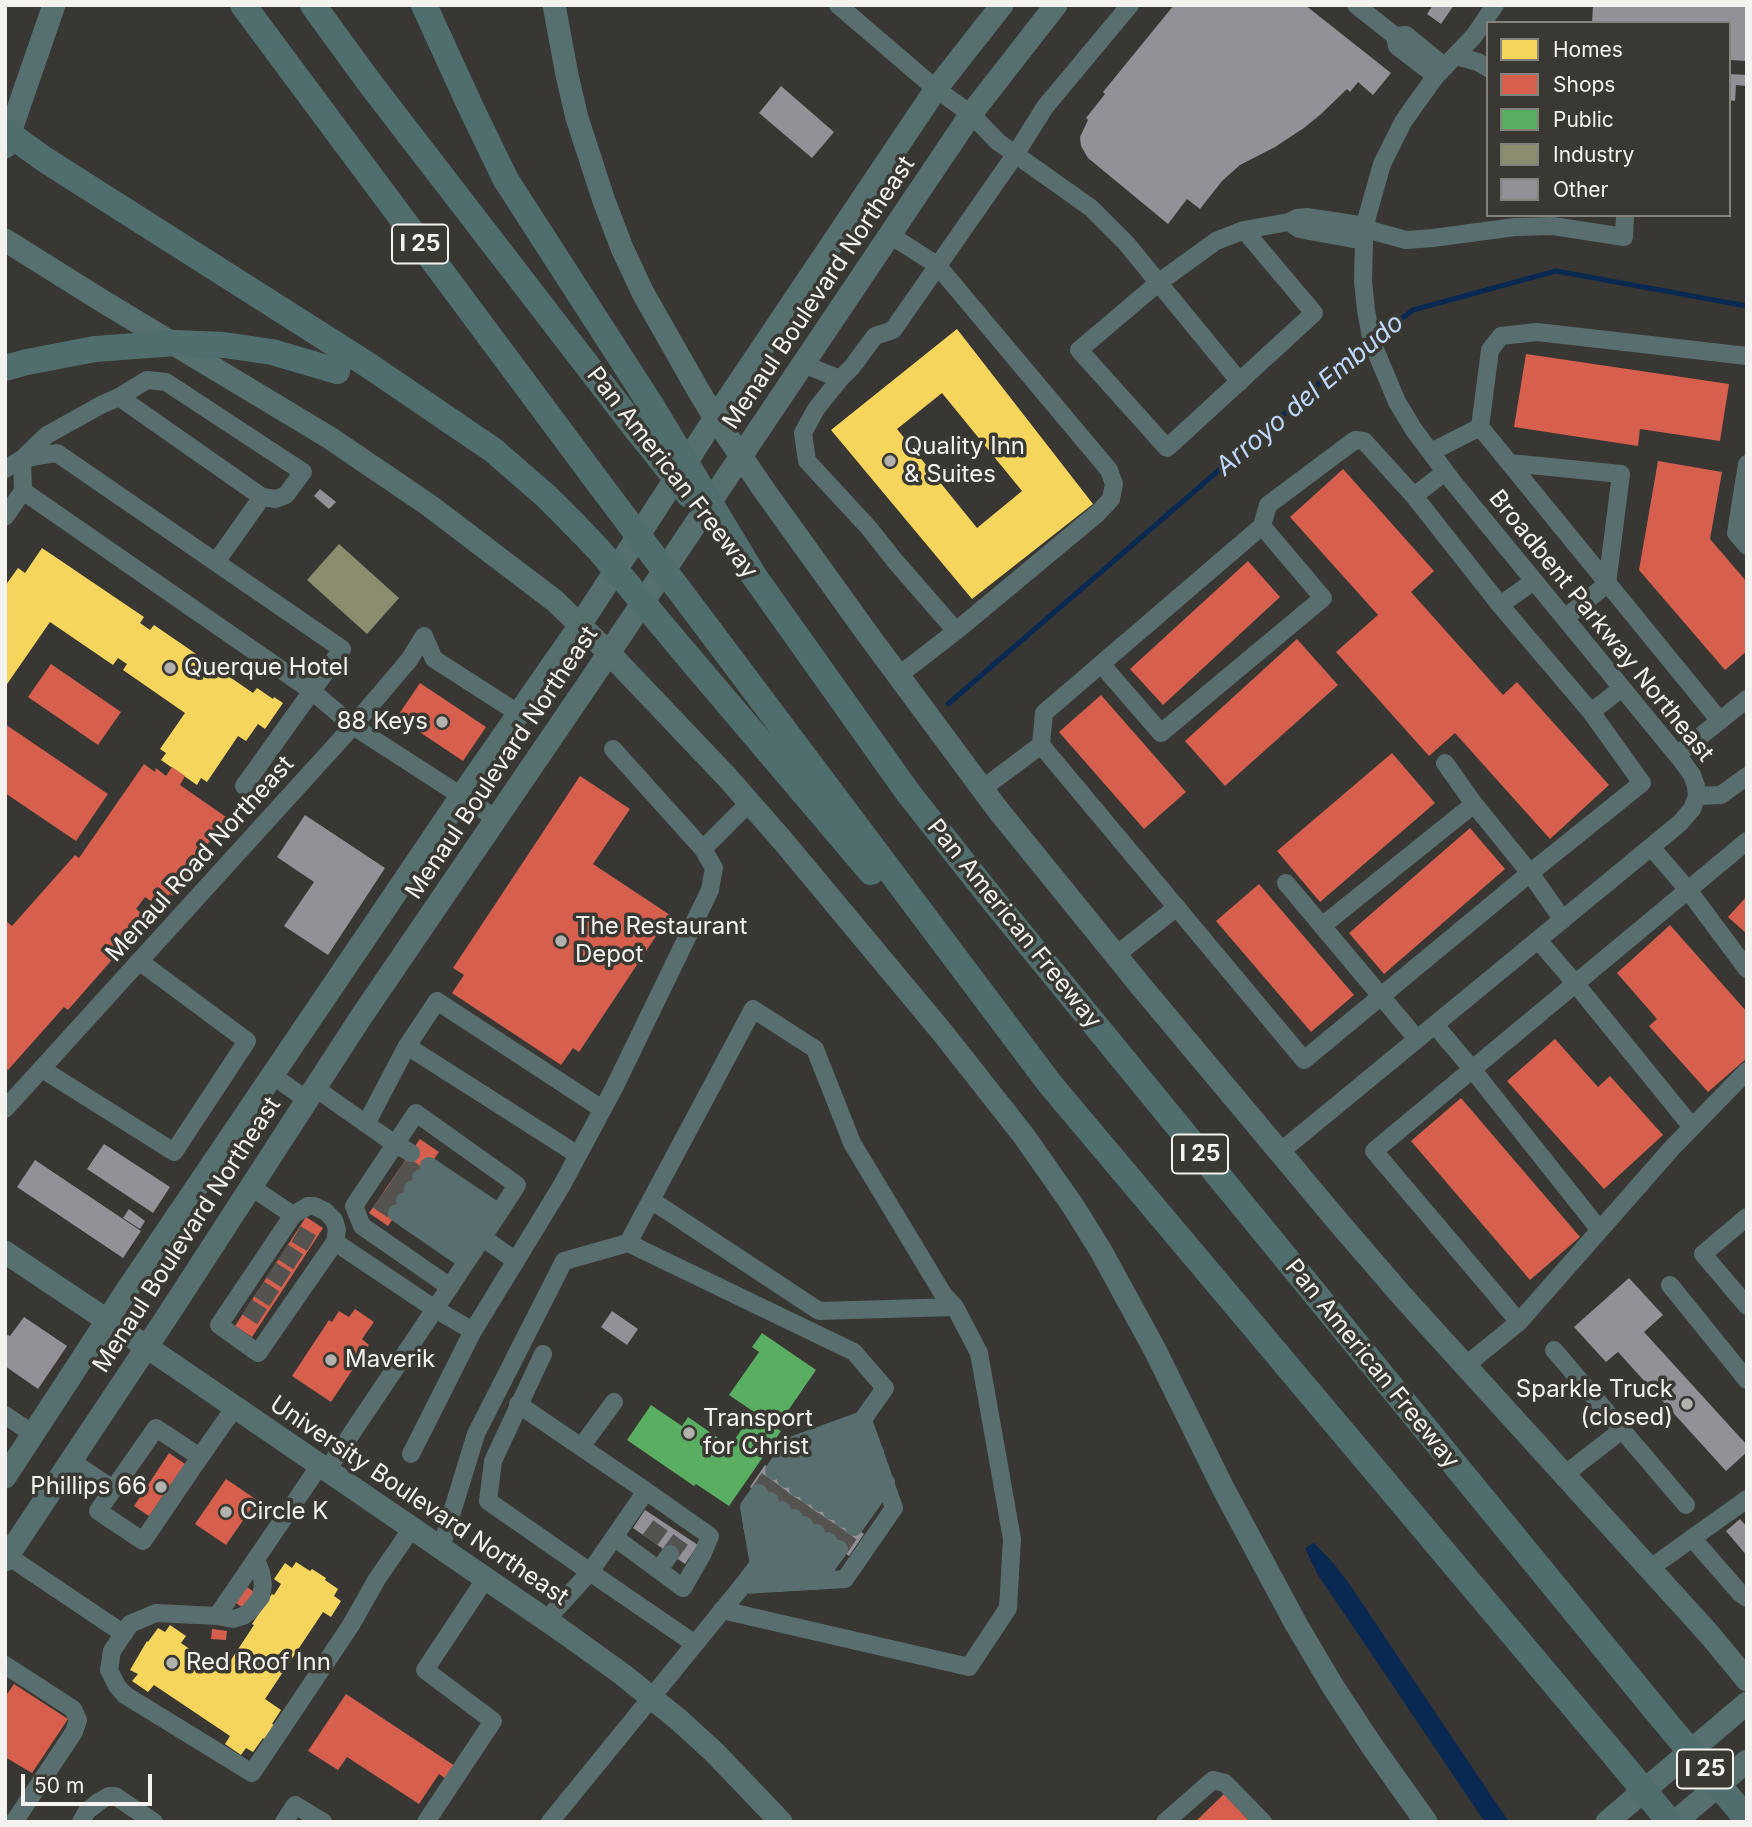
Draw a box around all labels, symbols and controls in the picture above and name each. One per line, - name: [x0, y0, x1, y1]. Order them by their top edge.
- legend: [1486, 21, 1731, 217]
- text: Homes: [1553, 37, 1623, 62]
- text: Shops: [1553, 72, 1615, 97]
- text: Public: [1553, 107, 1614, 132]
- text: Industry: [1553, 142, 1634, 167]
- street label: Menaul Boulevard Northeast: [717, 151, 921, 435]
- text: Other: [1553, 177, 1609, 202]
- road number: I 25: [392, 224, 448, 264]
- water label: Arroyo del Embudo: [1210, 307, 1410, 483]
- street label: Pan American Freeway: [580, 361, 764, 585]
- place label: Quality Inn & Suites: [904, 433, 1025, 489]
- marker: Quality Inn & Suites: [882, 453, 898, 469]
- street label: Broadbent Parkway Northeast: [1482, 484, 1720, 768]
- street label: Menaul Boulevard Northeast: [400, 621, 604, 905]
- place label: Querque Hotel: [184, 654, 348, 682]
- marker: Querque Hotel: [162, 660, 178, 676]
- place label: 88 Keys: [337, 708, 428, 736]
- marker: 88 Keys: [434, 714, 450, 730]
- street label: Menaul Road Northeast: [100, 750, 300, 968]
- street label: Pan American Freeway: [921, 814, 1107, 1034]
- place label: The Restaurant Depot: [575, 913, 747, 969]
- marker: The Restaurant Depot: [553, 933, 569, 949]
- street label: Menaul Boulevard Northeast: [87, 1092, 287, 1378]
- road number: I 25: [1172, 1134, 1228, 1174]
- street label: Pan American Freeway: [1279, 1254, 1465, 1474]
- place label: Maverik: [345, 1346, 435, 1374]
- marker: Maverik: [323, 1352, 339, 1368]
- place label: Sparkle Truck (closed): [1516, 1376, 1673, 1432]
- street label: University Boulevard Northeast: [264, 1390, 574, 1612]
- marker: Sparkle Truck (closed): [1679, 1396, 1695, 1412]
- place label: Transport for Christ: [703, 1405, 813, 1461]
- marker: Transport for Christ: [681, 1425, 697, 1441]
- place label: Phillips 66: [30, 1473, 147, 1501]
- marker: Phillips 66: [153, 1479, 169, 1495]
- place label: Circle K: [240, 1498, 328, 1526]
- marker: Circle K: [218, 1504, 234, 1520]
- place label: Red Roof Inn: [186, 1649, 331, 1677]
- marker: Red Roof Inn: [164, 1655, 180, 1671]
- road number: I 25: [1677, 1750, 1733, 1788]
- scale bar: [24, 1760, 156, 1804]
- text: 50 m: [34, 1773, 84, 1798]

